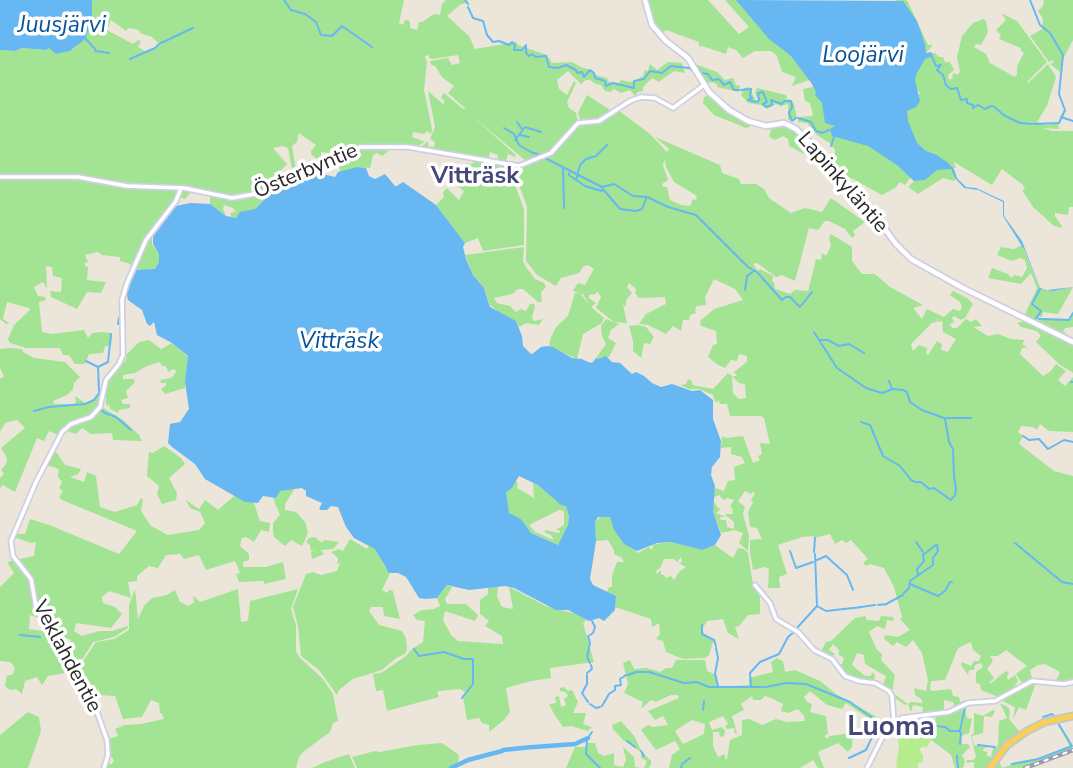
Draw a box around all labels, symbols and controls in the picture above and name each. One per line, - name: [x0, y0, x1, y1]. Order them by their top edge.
- water label: Juusjärvi: [18, 12, 106, 40]
- water label: Loojärvi: [822, 42, 904, 70]
- street label: Lapinkyläntie: [791, 127, 893, 239]
- street label: Österbyntie: [250, 139, 362, 205]
- district label: Vitträsk: [431, 163, 519, 191]
- water label: Vitträsk: [299, 328, 379, 356]
- street label: Veklahdentie: [26, 597, 106, 717]
- district label: Luoma: [847, 711, 935, 745]

